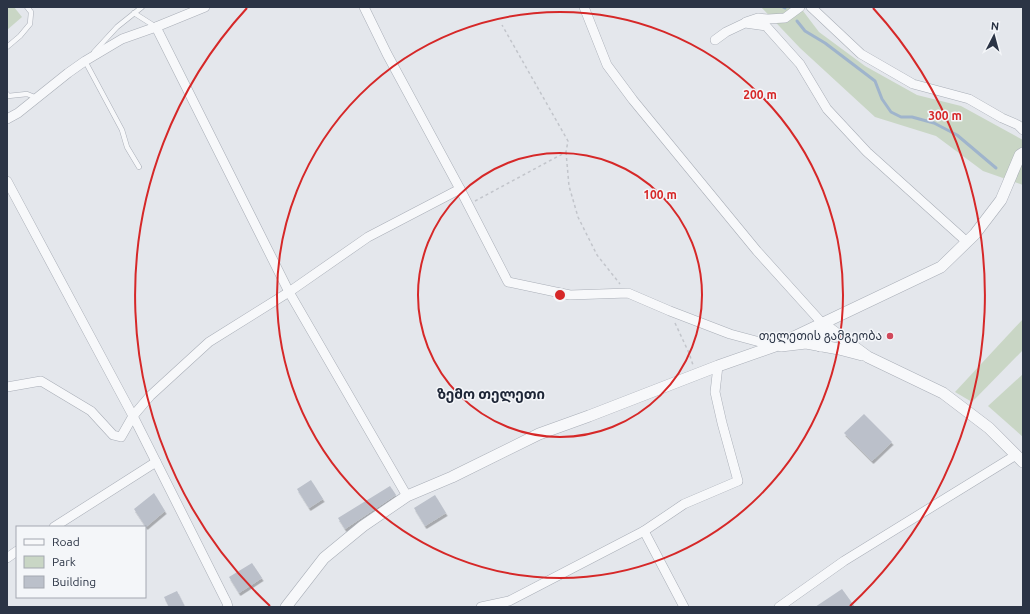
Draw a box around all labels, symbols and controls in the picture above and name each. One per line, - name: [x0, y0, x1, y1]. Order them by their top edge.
- north arrow: [974, 16, 1014, 56]
- text: N: [990, 20, 1000, 32]
- text: 200 m: [743, 88, 777, 101]
- text: 300 m: [928, 109, 962, 122]
- text: 100 m: [643, 188, 677, 201]
- centre of rings: [553, 288, 567, 302]
- place label: თელეთის გამგეობა: [759, 329, 882, 344]
- marker: თელეთის გამგეობა: [885, 331, 895, 341]
- district label: ზემო თელეთი: [437, 386, 545, 403]
- legend: [16, 526, 146, 598]
- text: Road: [52, 535, 80, 548]
- text: Park: [52, 555, 76, 568]
- text: Building: [52, 575, 96, 588]

